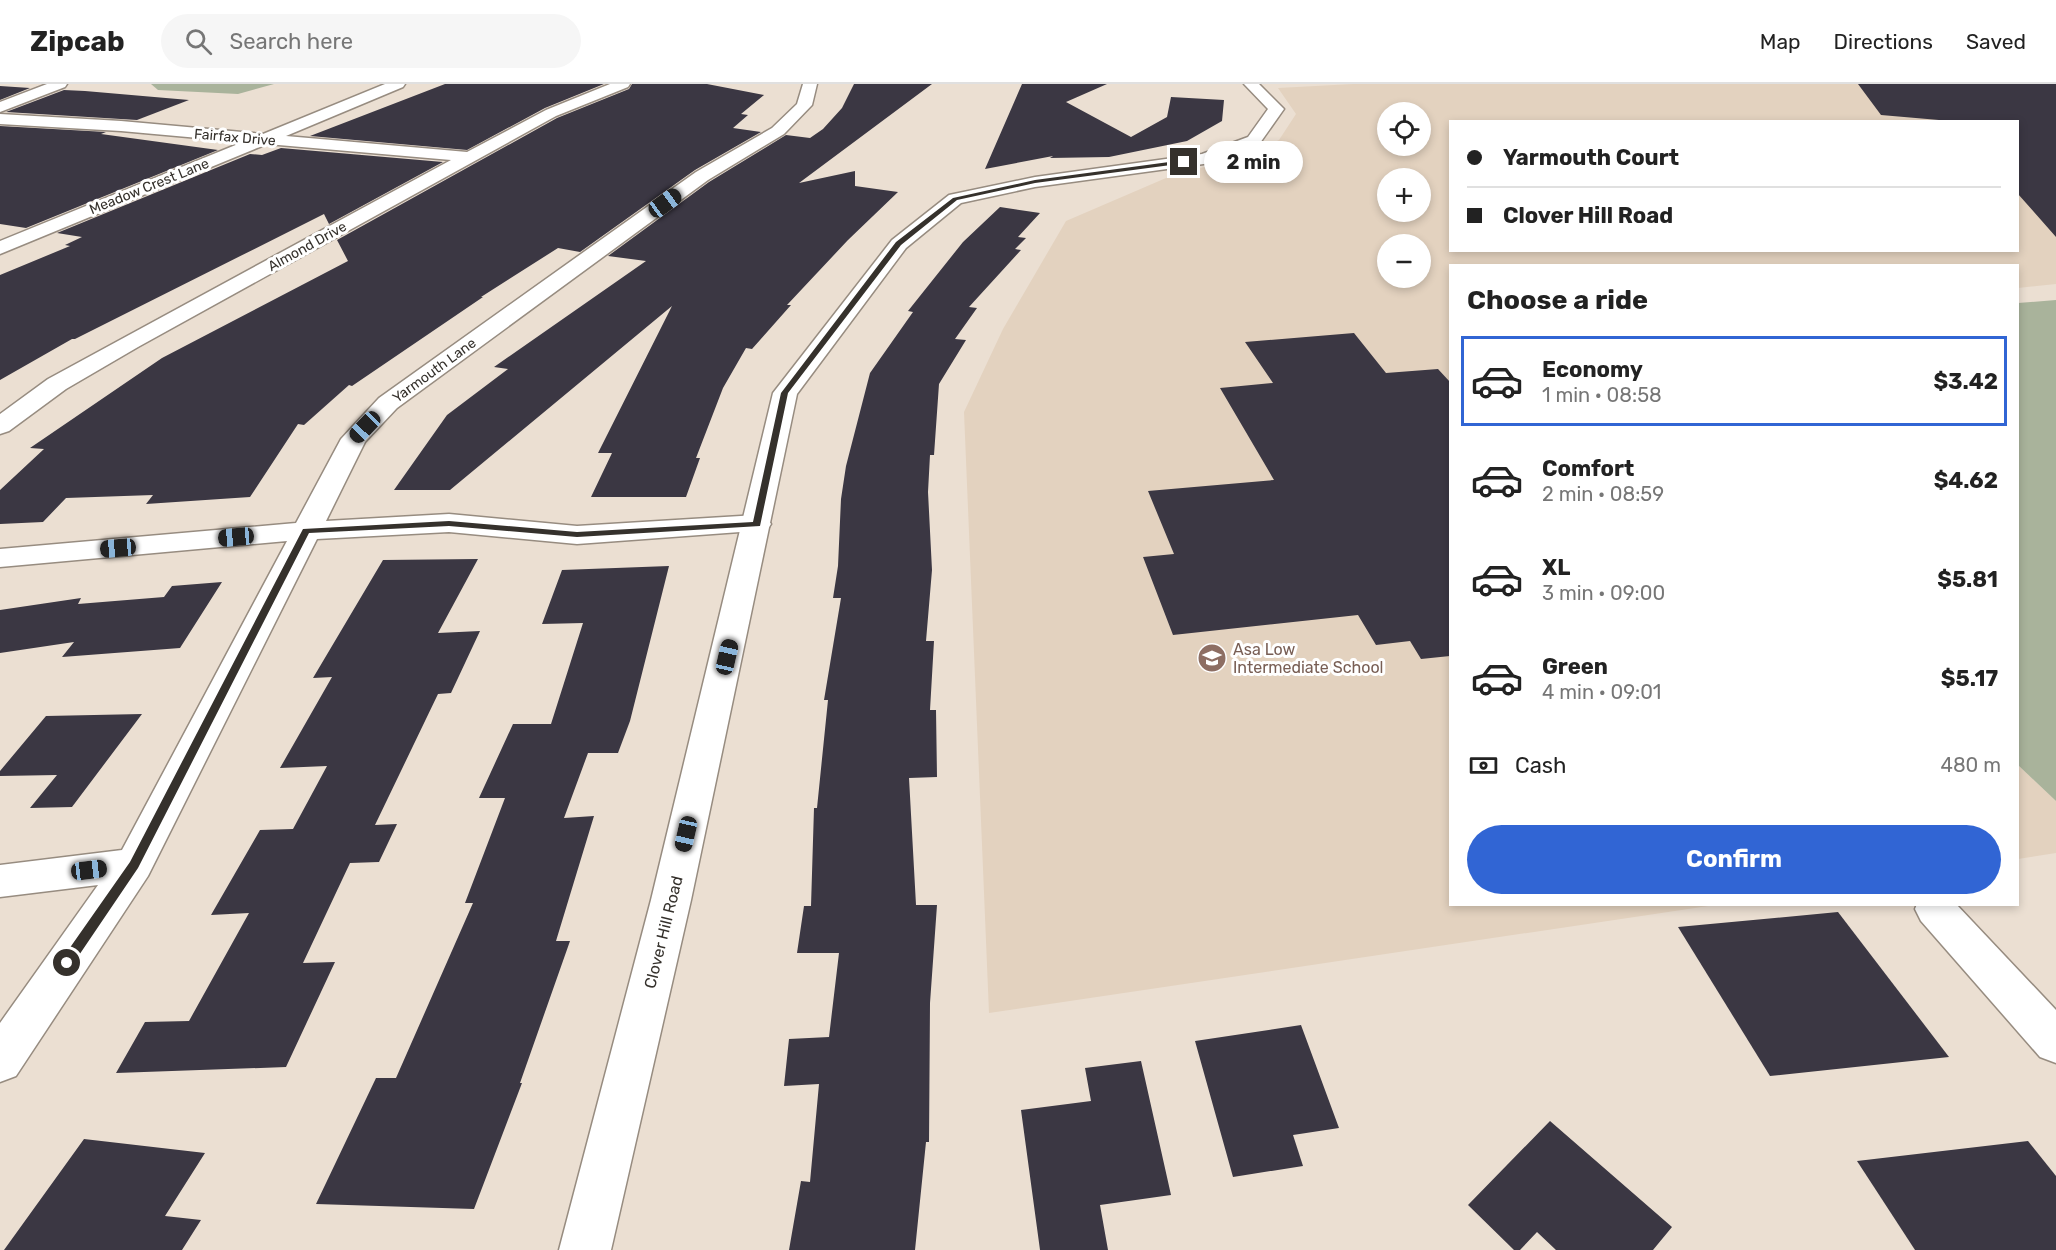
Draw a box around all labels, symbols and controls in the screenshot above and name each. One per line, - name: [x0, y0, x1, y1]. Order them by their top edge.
- search box: [161, 14, 581, 68]
- text: Zipcab: [30, 25, 125, 58]
- icon: search: [182, 25, 215, 58]
- text: Search here: [230, 28, 353, 55]
- text: Map: [1760, 29, 1801, 54]
- text: Directions: [1834, 29, 1933, 54]
- text: Saved: [1966, 29, 2026, 54]
- map controls: [1377, 102, 1431, 288]
- button: locate: [1377, 102, 1431, 156]
- street label: Fairfax Drive: [193, 125, 277, 150]
- callout: 2 min: [1205, 141, 1304, 183]
- text: Yarmouth Court: [1503, 144, 1679, 171]
- route end: [1170, 148, 1197, 175]
- text: 2 min: [1226, 150, 1281, 174]
- street label: Meadow Crest Lane: [87, 155, 212, 218]
- button: +: [1377, 168, 1431, 222]
- car: [645, 185, 685, 221]
- text: Clover Hill Road: [1503, 202, 1673, 229]
- street label: Almond Drive: [265, 218, 350, 275]
- button: −: [1377, 234, 1431, 288]
- text: Choose a ride: [1467, 284, 1648, 316]
- street label: Yarmouth Lane: [389, 334, 479, 406]
- icon: car: [1470, 354, 1524, 408]
- text: Economy: [1542, 356, 1643, 383]
- text: $3.42: [1933, 368, 1998, 395]
- text: 1 min · 08:58: [1542, 383, 1662, 407]
- car: [346, 408, 384, 446]
- icon: car: [1470, 453, 1524, 507]
- text: Comfort: [1542, 455, 1634, 482]
- text: $4.62: [1934, 467, 1998, 494]
- text: 2 min · 08:59: [1542, 482, 1664, 506]
- car: [217, 526, 255, 548]
- car: [99, 537, 137, 559]
- icon: car: [1470, 552, 1524, 606]
- text: XL: [1542, 554, 1570, 581]
- text: $5.81: [1937, 566, 1998, 593]
- text: 3 min · 09:00: [1542, 581, 1665, 605]
- car: [714, 637, 740, 677]
- place label: Asa Low Intermediate School: [1233, 640, 1384, 677]
- school or university icon: Asa Low Intermediate School: [1196, 642, 1228, 674]
- icon: car: [1470, 651, 1524, 705]
- text: Green: [1542, 653, 1608, 680]
- text: $5.17: [1941, 665, 1998, 692]
- text: 4 min · 09:01: [1542, 680, 1661, 704]
- icon: cash: [1467, 749, 1500, 782]
- text: Cash: [1515, 752, 1566, 779]
- text: 480 m: [1940, 753, 2001, 777]
- car: [673, 814, 699, 854]
- button: Confirm: [1467, 825, 2001, 894]
- car: [70, 859, 108, 881]
- street label: Clover Hill Road: [640, 874, 687, 990]
- route start: [53, 949, 80, 976]

